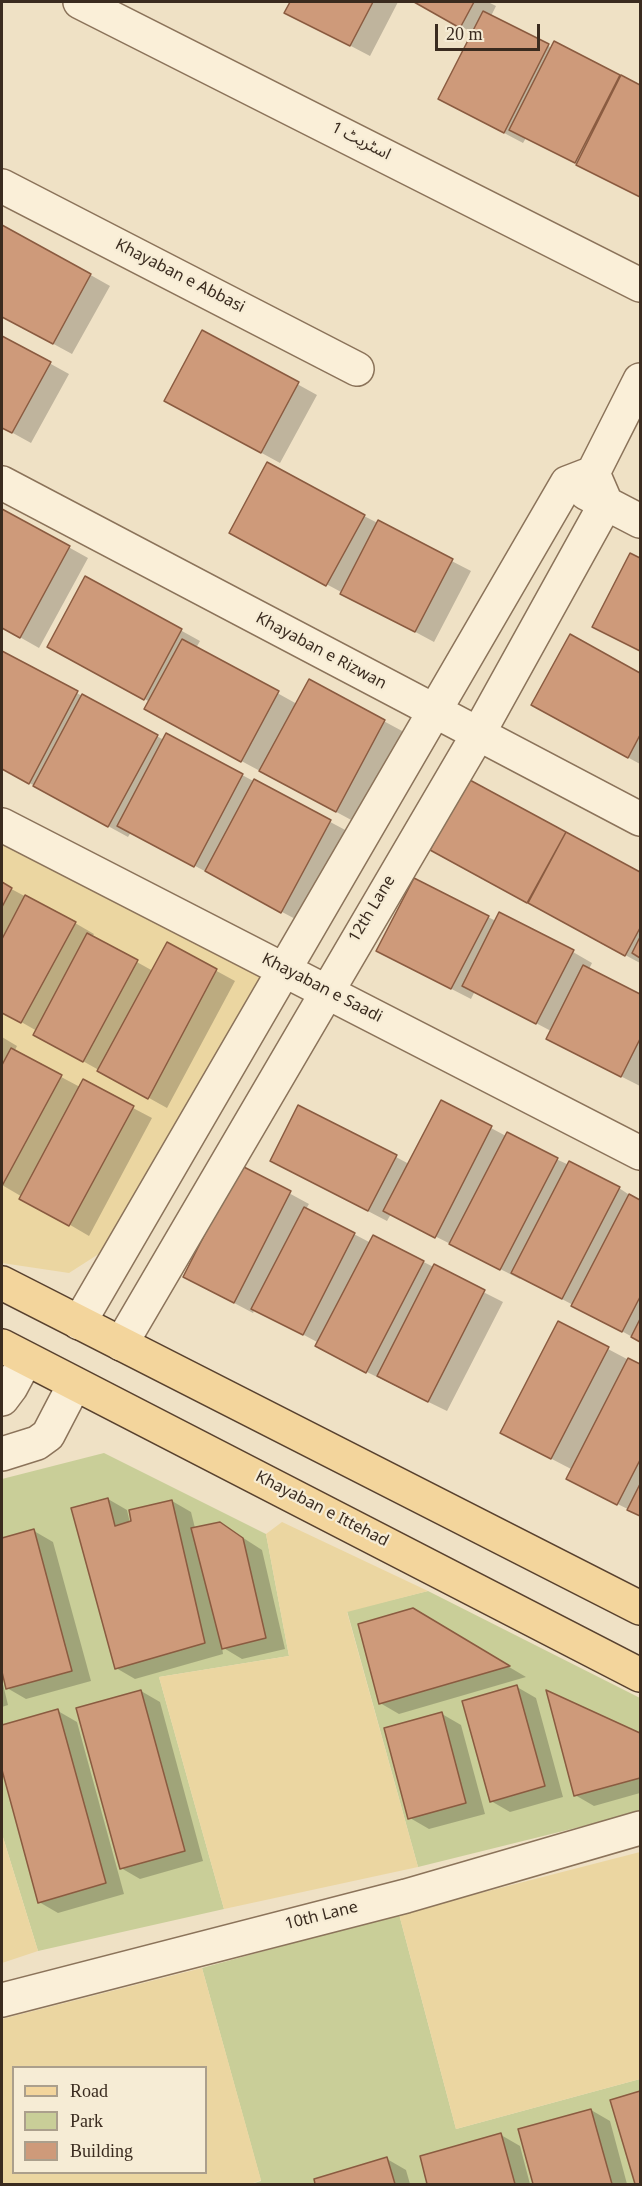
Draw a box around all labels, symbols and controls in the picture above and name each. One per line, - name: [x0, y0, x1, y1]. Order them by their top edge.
- scale bar: [438, 12, 543, 50]
- text: 20 m: [446, 24, 483, 44]
- street label: اسٹریٹ 1: [327, 120, 393, 166]
- street label: Khayaban e Abbasi: [111, 237, 247, 319]
- street label: Khayaban e Rizwan: [251, 610, 389, 696]
- street label: 12th Lane: [347, 873, 401, 947]
- street label: Khayaban e Saadi: [258, 951, 384, 1029]
- street label: Khayaban e Ittehad: [251, 1469, 391, 1553]
- street label: 10th Lane: [284, 1900, 360, 1936]
- legend: [12, 2066, 207, 2174]
- text: Road: [70, 2081, 108, 2101]
- text: Park: [70, 2111, 103, 2131]
- text: Building: [70, 2141, 133, 2161]

